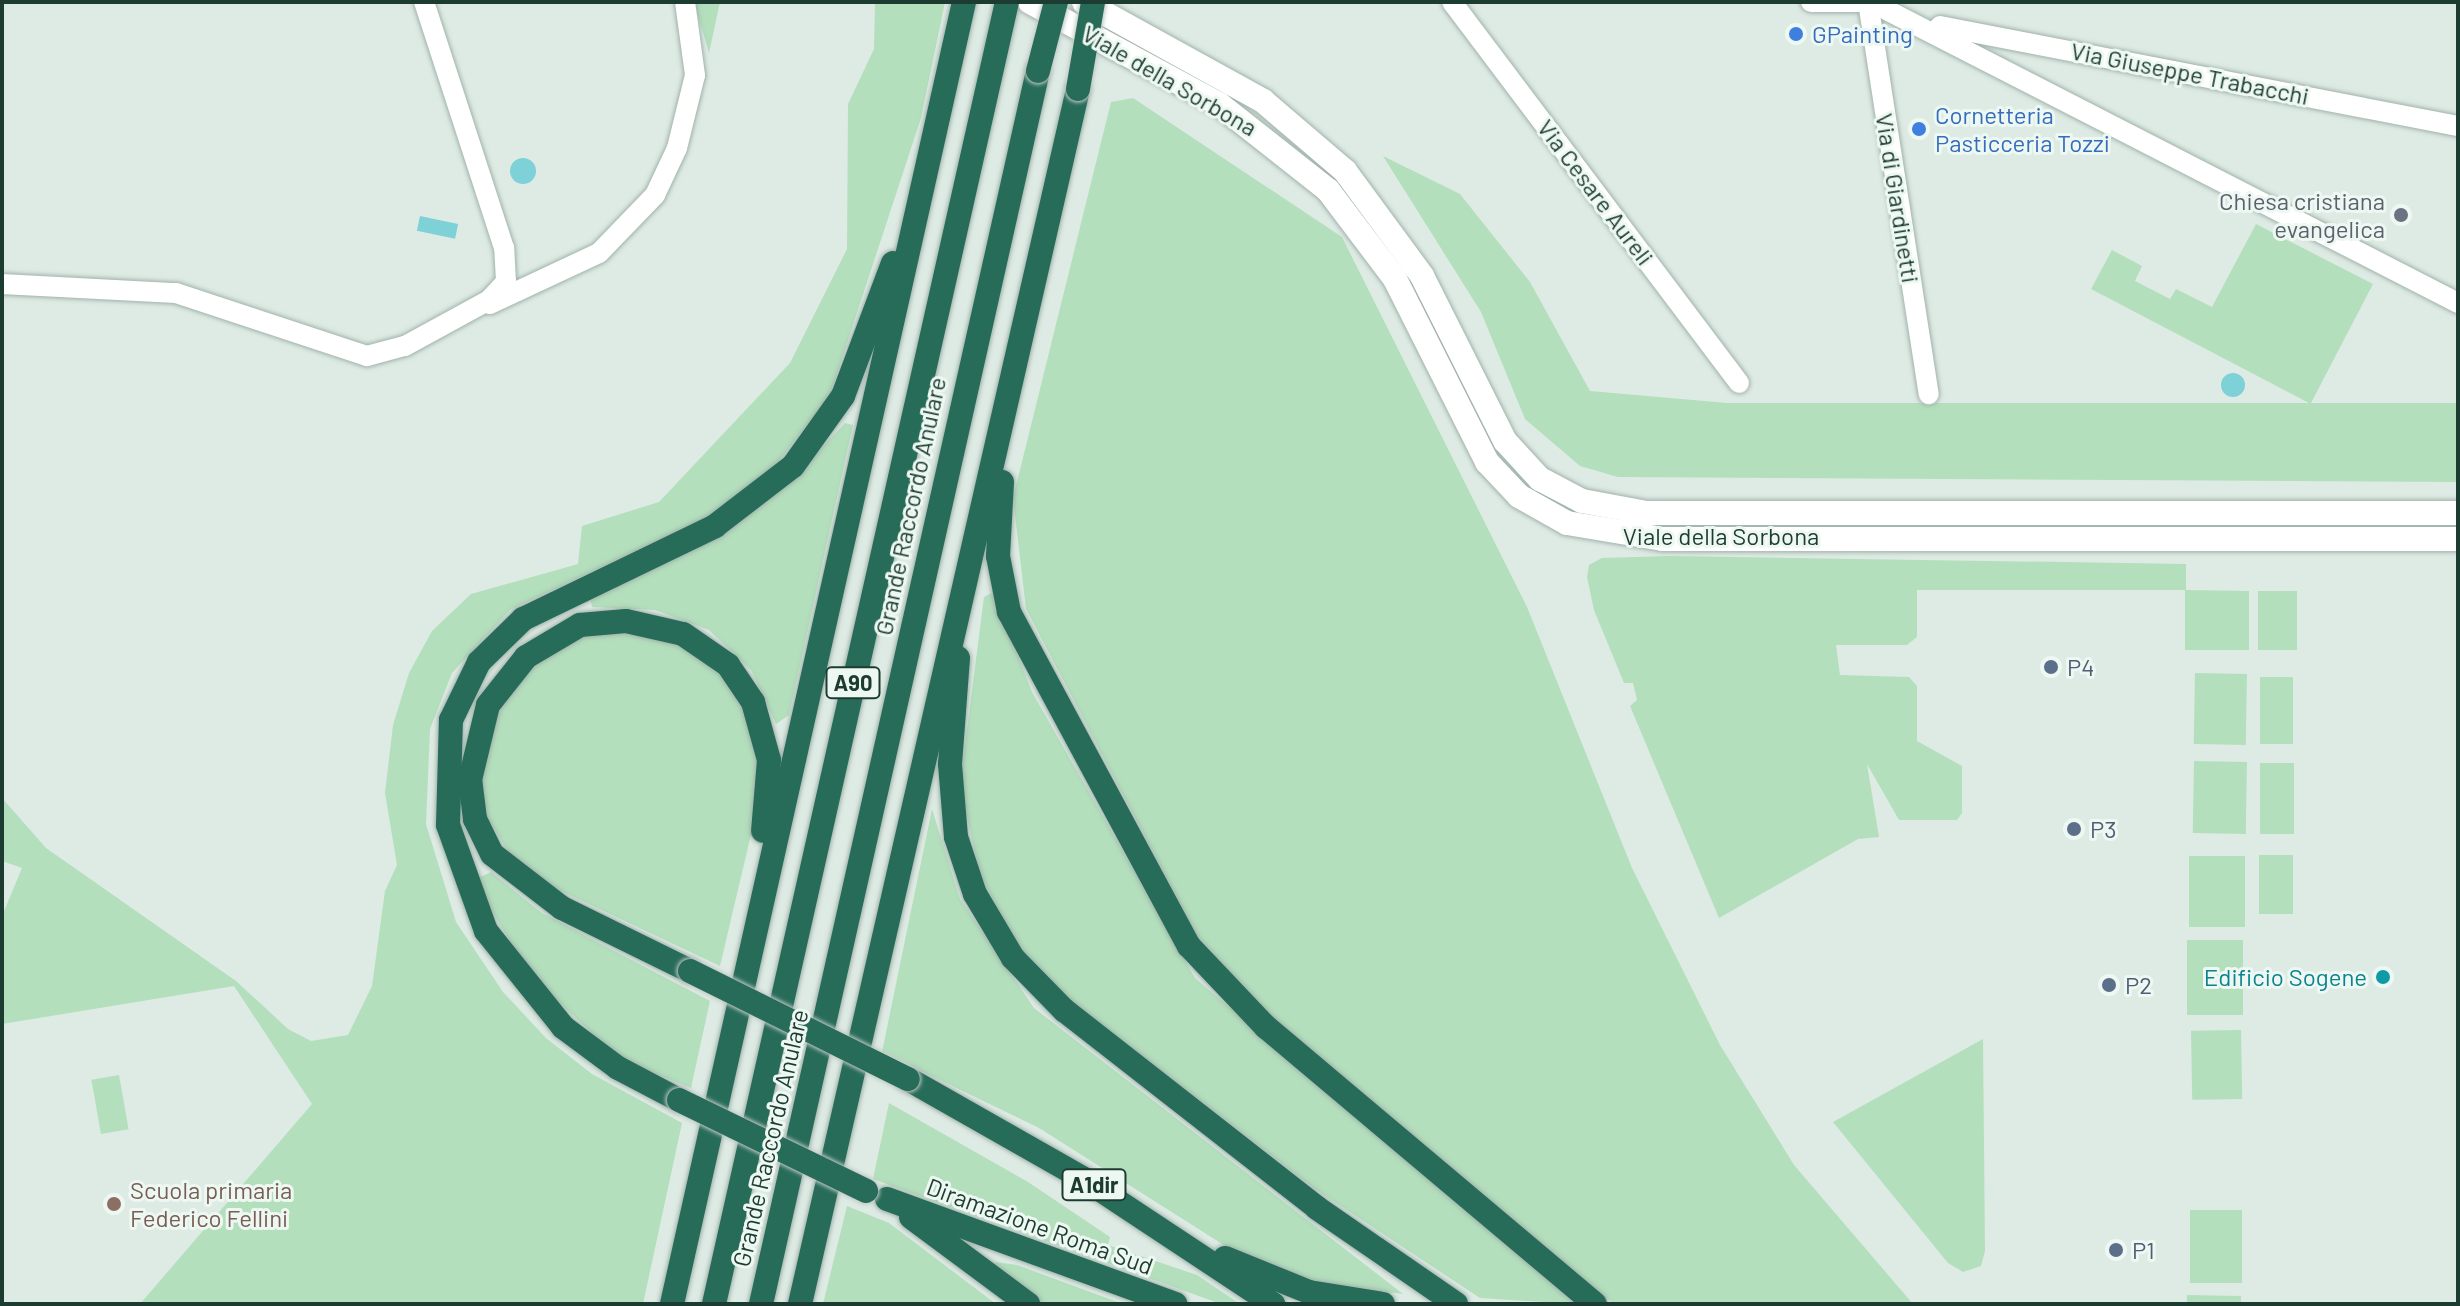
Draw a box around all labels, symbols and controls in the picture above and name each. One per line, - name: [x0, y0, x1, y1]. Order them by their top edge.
- street label: Viale della Sorbona: [1078, 18, 1262, 142]
- place label: GPainting: [1812, 20, 1913, 48]
- marker: GPainting: [1787, 25, 1805, 43]
- street label: Via Giuseppe Trabacchi: [2069, 36, 2311, 110]
- place label: Cornetteria Pasticceria Tozzi: [1935, 101, 2110, 157]
- street label: Via di Giardinetti: [1870, 111, 1926, 285]
- street label: Via Cesare Aureli: [1532, 113, 1660, 271]
- marker: Cornetteria Pasticceria Tozzi: [1910, 120, 1928, 138]
- place label: Chiesa cristiana evangelica: [2219, 187, 2385, 243]
- marker: Chiesa cristiana evangelica: [2392, 206, 2410, 224]
- street label: Grande Raccordo Anulare: [869, 374, 951, 638]
- street label: Viale della Sorbona: [1623, 522, 1819, 550]
- place label: P4: [2067, 653, 2094, 681]
- marker: P4: [2042, 658, 2060, 676]
- road number: A90: [825, 665, 881, 701]
- place label: P3: [2090, 815, 2117, 843]
- marker: P3: [2065, 820, 2083, 838]
- place label: Edificio Sogene: [2204, 963, 2367, 991]
- marker: Edificio Sogene: [2374, 968, 2392, 986]
- place label: P2: [2125, 971, 2152, 999]
- marker: P2: [2100, 976, 2118, 994]
- street label: Grande Raccordo Anulare: [726, 1007, 814, 1269]
- road number: A1dir: [1060, 1167, 1128, 1203]
- street label: Diramazione Roma Sud: [923, 1172, 1157, 1280]
- place label: Scuola primaria Federico Fellini: [130, 1176, 292, 1232]
- marker: Scuola primaria Federico Fellini: [105, 1195, 123, 1213]
- place label: P1: [2132, 1236, 2155, 1264]
- marker: P1: [2107, 1241, 2125, 1259]

